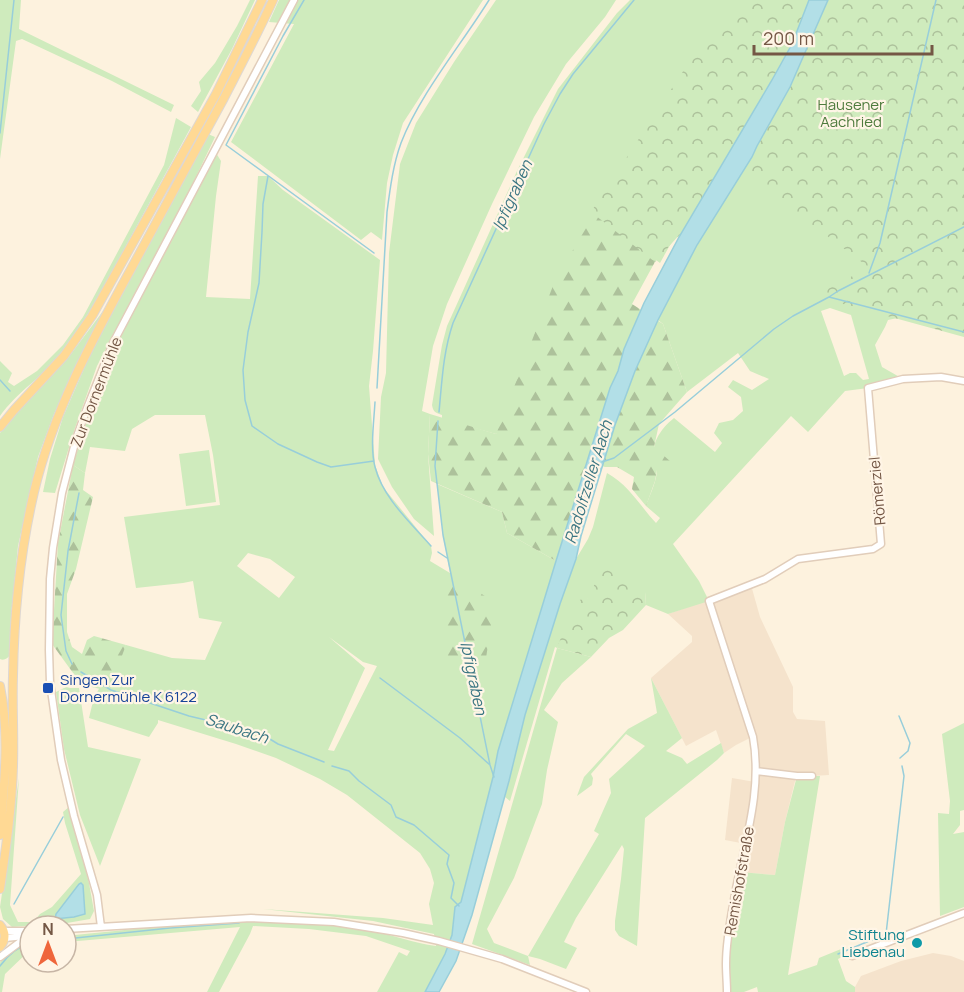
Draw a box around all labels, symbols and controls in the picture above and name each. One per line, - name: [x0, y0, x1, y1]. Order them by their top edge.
- scale bar: [754, 18, 932, 56]
- text: 200 m: [763, 26, 814, 50]
- park label: Hausener Aachried: [818, 94, 885, 132]
- water label: Ipfigraben: [487, 156, 537, 234]
- street label: Zur Dornermühle: [65, 334, 127, 450]
- water label: Radolfzeller Aach: [559, 417, 617, 546]
- street label: Römerziel: [864, 456, 890, 526]
- water label: Ipfigraben: [455, 639, 493, 717]
- place label: Singen Zur Dornermühle K 6122: [60, 669, 197, 707]
- marker: Singen Zur Dornermühle K 6122: [41, 681, 55, 695]
- water label: Saubach: [203, 707, 272, 749]
- street label: Remishofstraße: [719, 825, 759, 937]
- north arrow: [18, 914, 78, 974]
- text: N: [42, 918, 54, 940]
- place label: Stiftung Liebenau: [841, 924, 905, 962]
- marker: Stiftung Liebenau: [910, 936, 924, 950]

